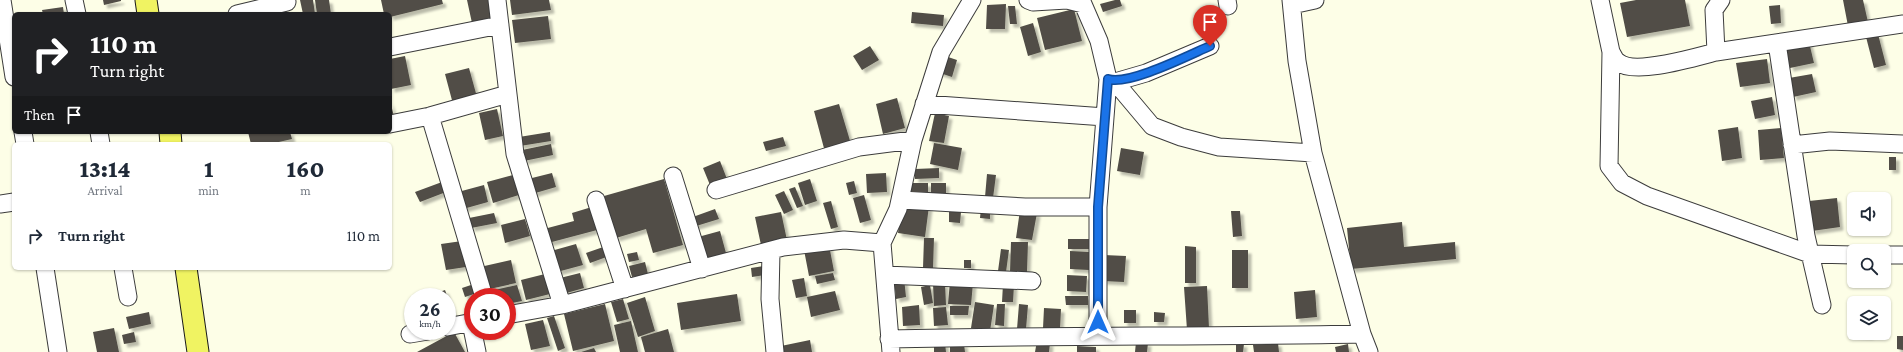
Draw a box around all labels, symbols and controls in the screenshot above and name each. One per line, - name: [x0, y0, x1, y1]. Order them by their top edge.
- pin: [1193, 5, 1227, 46]
- icon: arrive: [1199, 11, 1221, 33]
- icon: right: [24, 28, 76, 80]
- text: 110 m: [90, 28, 157, 59]
- text: Turn right: [90, 61, 164, 81]
- icon: arrive: [63, 104, 85, 126]
- text: Then: [24, 107, 55, 123]
- text: 13:14: [80, 155, 131, 182]
- text: 1: [204, 155, 213, 182]
- text: 160: [287, 155, 324, 182]
- text: Arrival: [87, 183, 123, 198]
- text: min: [198, 183, 219, 198]
- text: m: [300, 183, 311, 198]
- map controls: [1847, 192, 1891, 340]
- button: sound: [1847, 192, 1891, 236]
- icon: right: [24, 225, 46, 247]
- text: Turn right: [58, 228, 125, 244]
- text: 110 m: [347, 228, 380, 244]
- button: search: [1847, 244, 1891, 288]
- speed limit sign: 30: [464, 288, 516, 340]
- button: layers: [1847, 296, 1891, 340]
- text: 26: [419, 298, 441, 320]
- position arrow: [1077, 301, 1119, 343]
- text: km/h: [419, 318, 441, 329]

